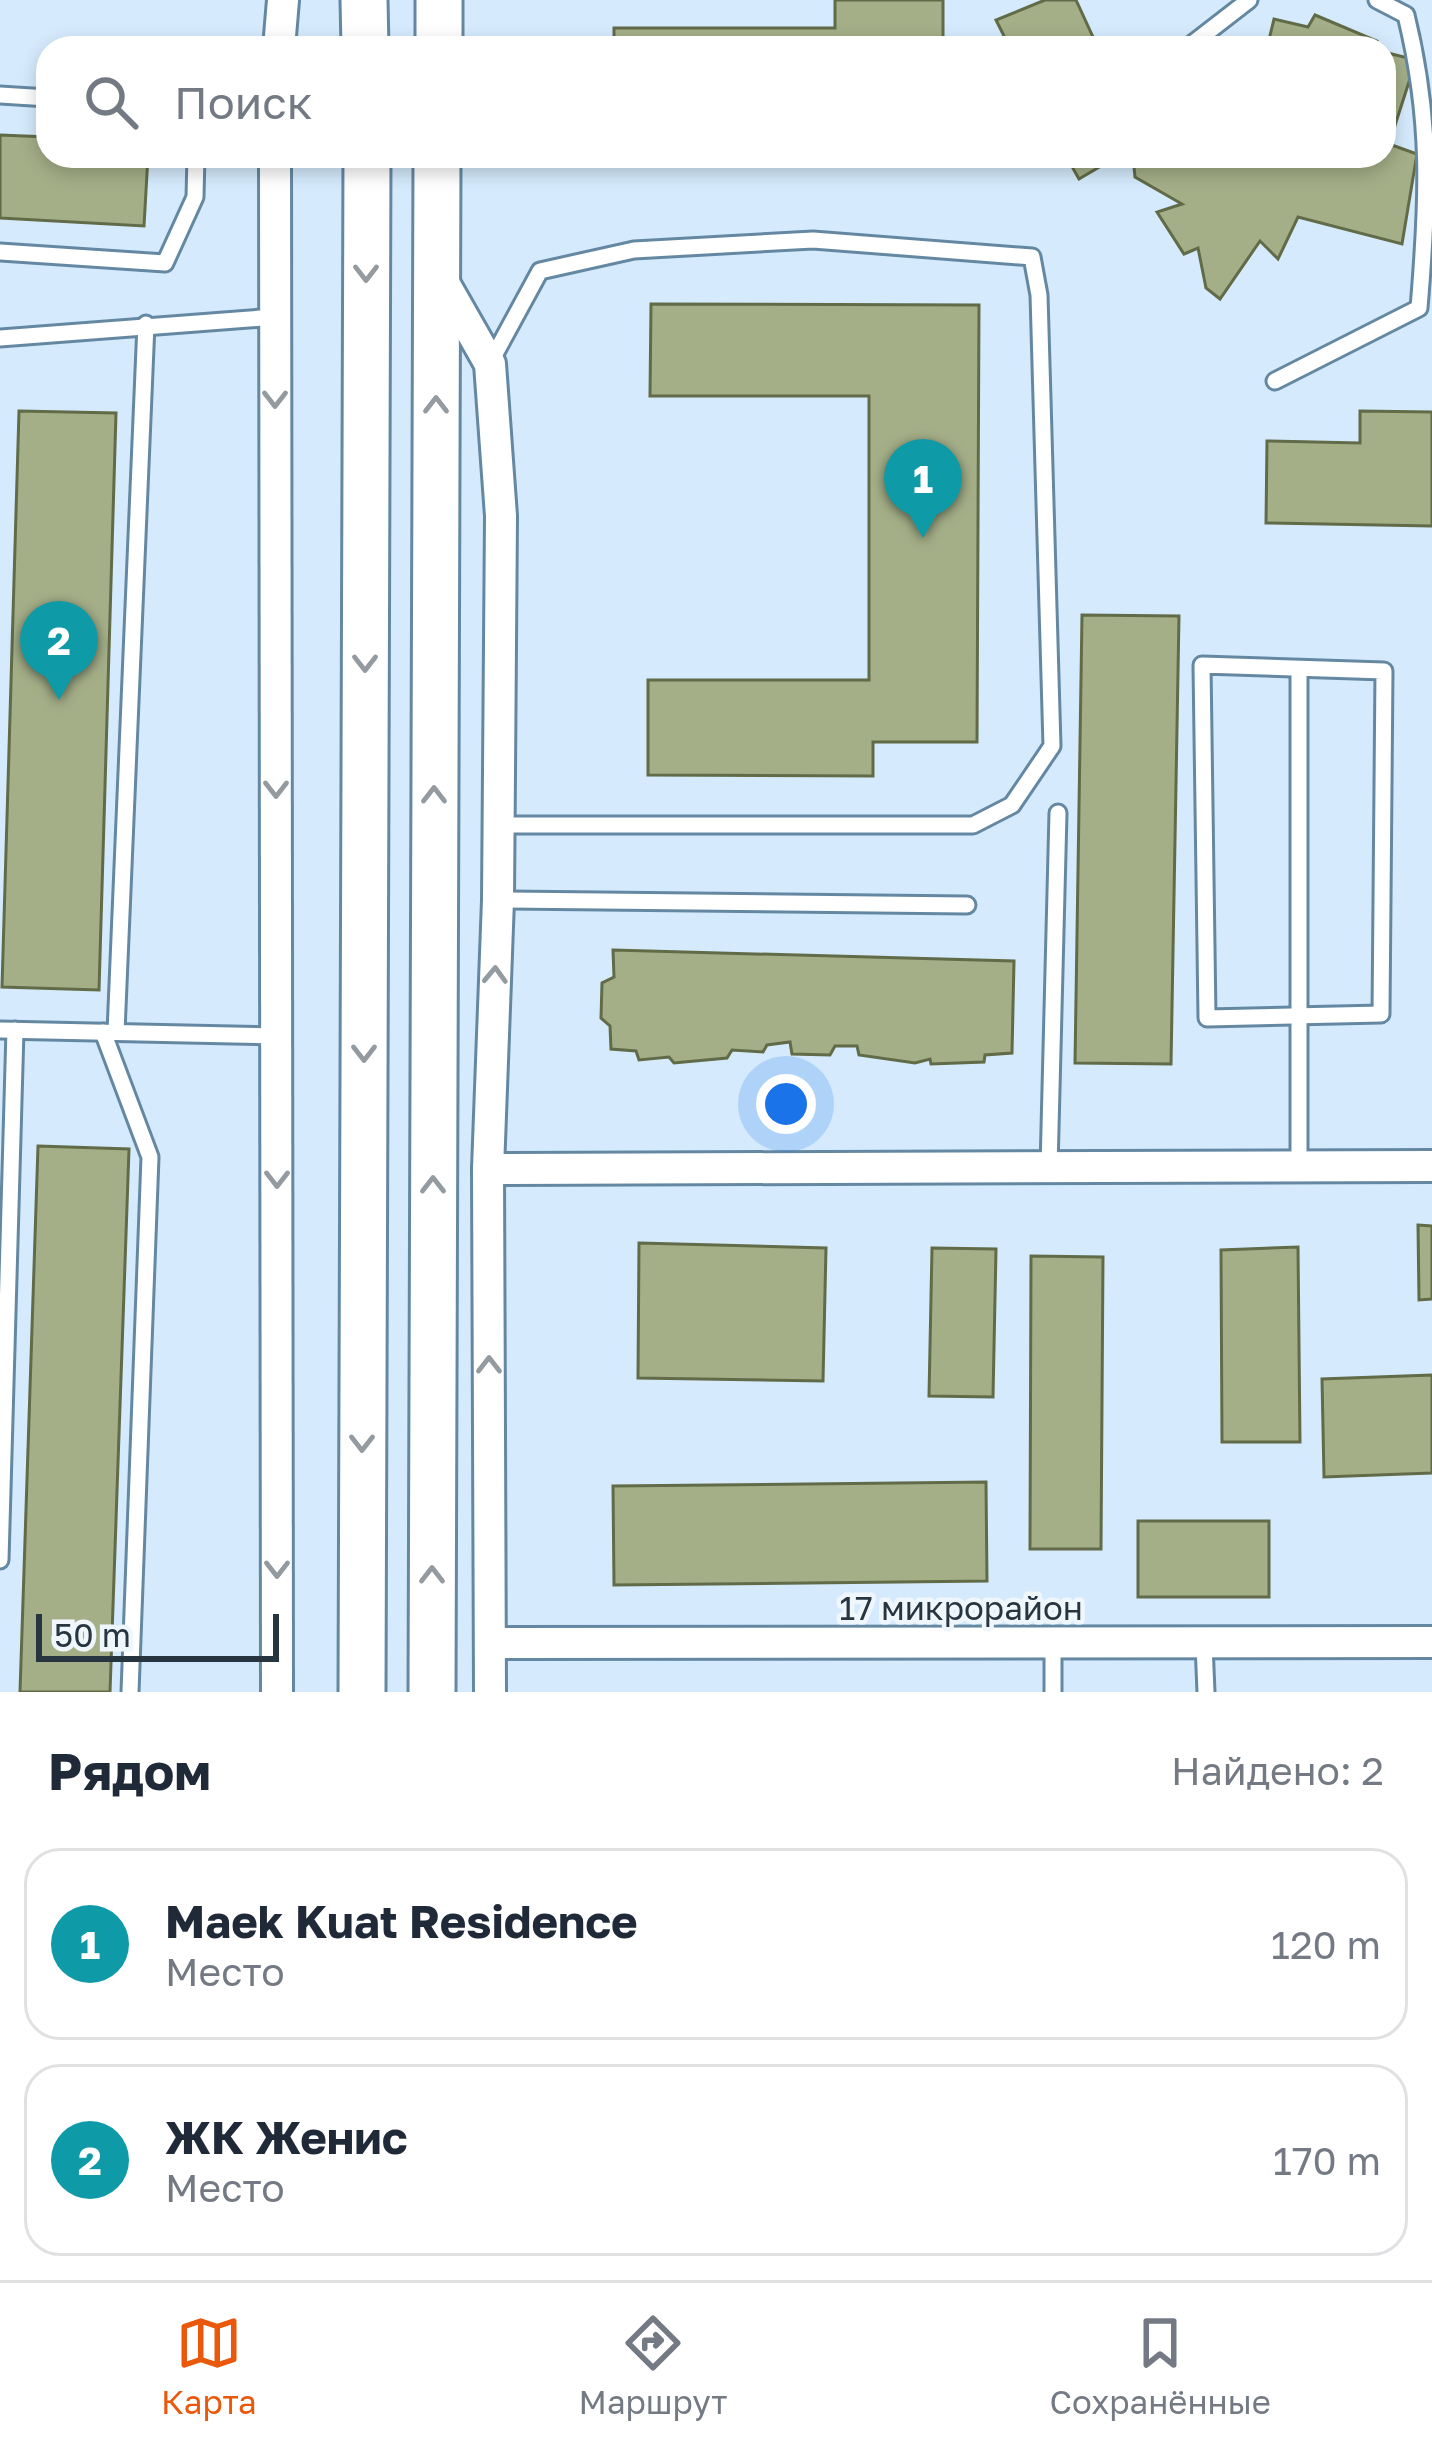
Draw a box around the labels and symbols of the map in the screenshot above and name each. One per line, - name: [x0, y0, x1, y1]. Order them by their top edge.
- one-way arrow: [353, 265, 379, 283]
- one-way arrow: [262, 391, 288, 409]
- one-way arrow: [422, 395, 448, 414]
- pin: 1: [884, 439, 962, 538]
- pin: 2: [20, 601, 98, 700]
- one-way arrow: [352, 655, 378, 673]
- one-way arrow: [263, 781, 289, 799]
- one-way arrow: [421, 785, 447, 804]
- one-way arrow: [482, 965, 508, 984]
- one-way arrow: [351, 1045, 377, 1063]
- your location: [756, 1074, 816, 1134]
- one-way arrow: [264, 1171, 290, 1189]
- one-way arrow: [420, 1175, 446, 1193]
- one-way arrow: [476, 1355, 502, 1373]
- one-way arrow: [349, 1435, 375, 1453]
- one-way arrow: [264, 1561, 290, 1579]
- one-way arrow: [419, 1565, 445, 1583]
- street label: 17 микрорайон: [839, 1588, 1083, 1627]
- scale bar: [36, 1608, 279, 1661]

